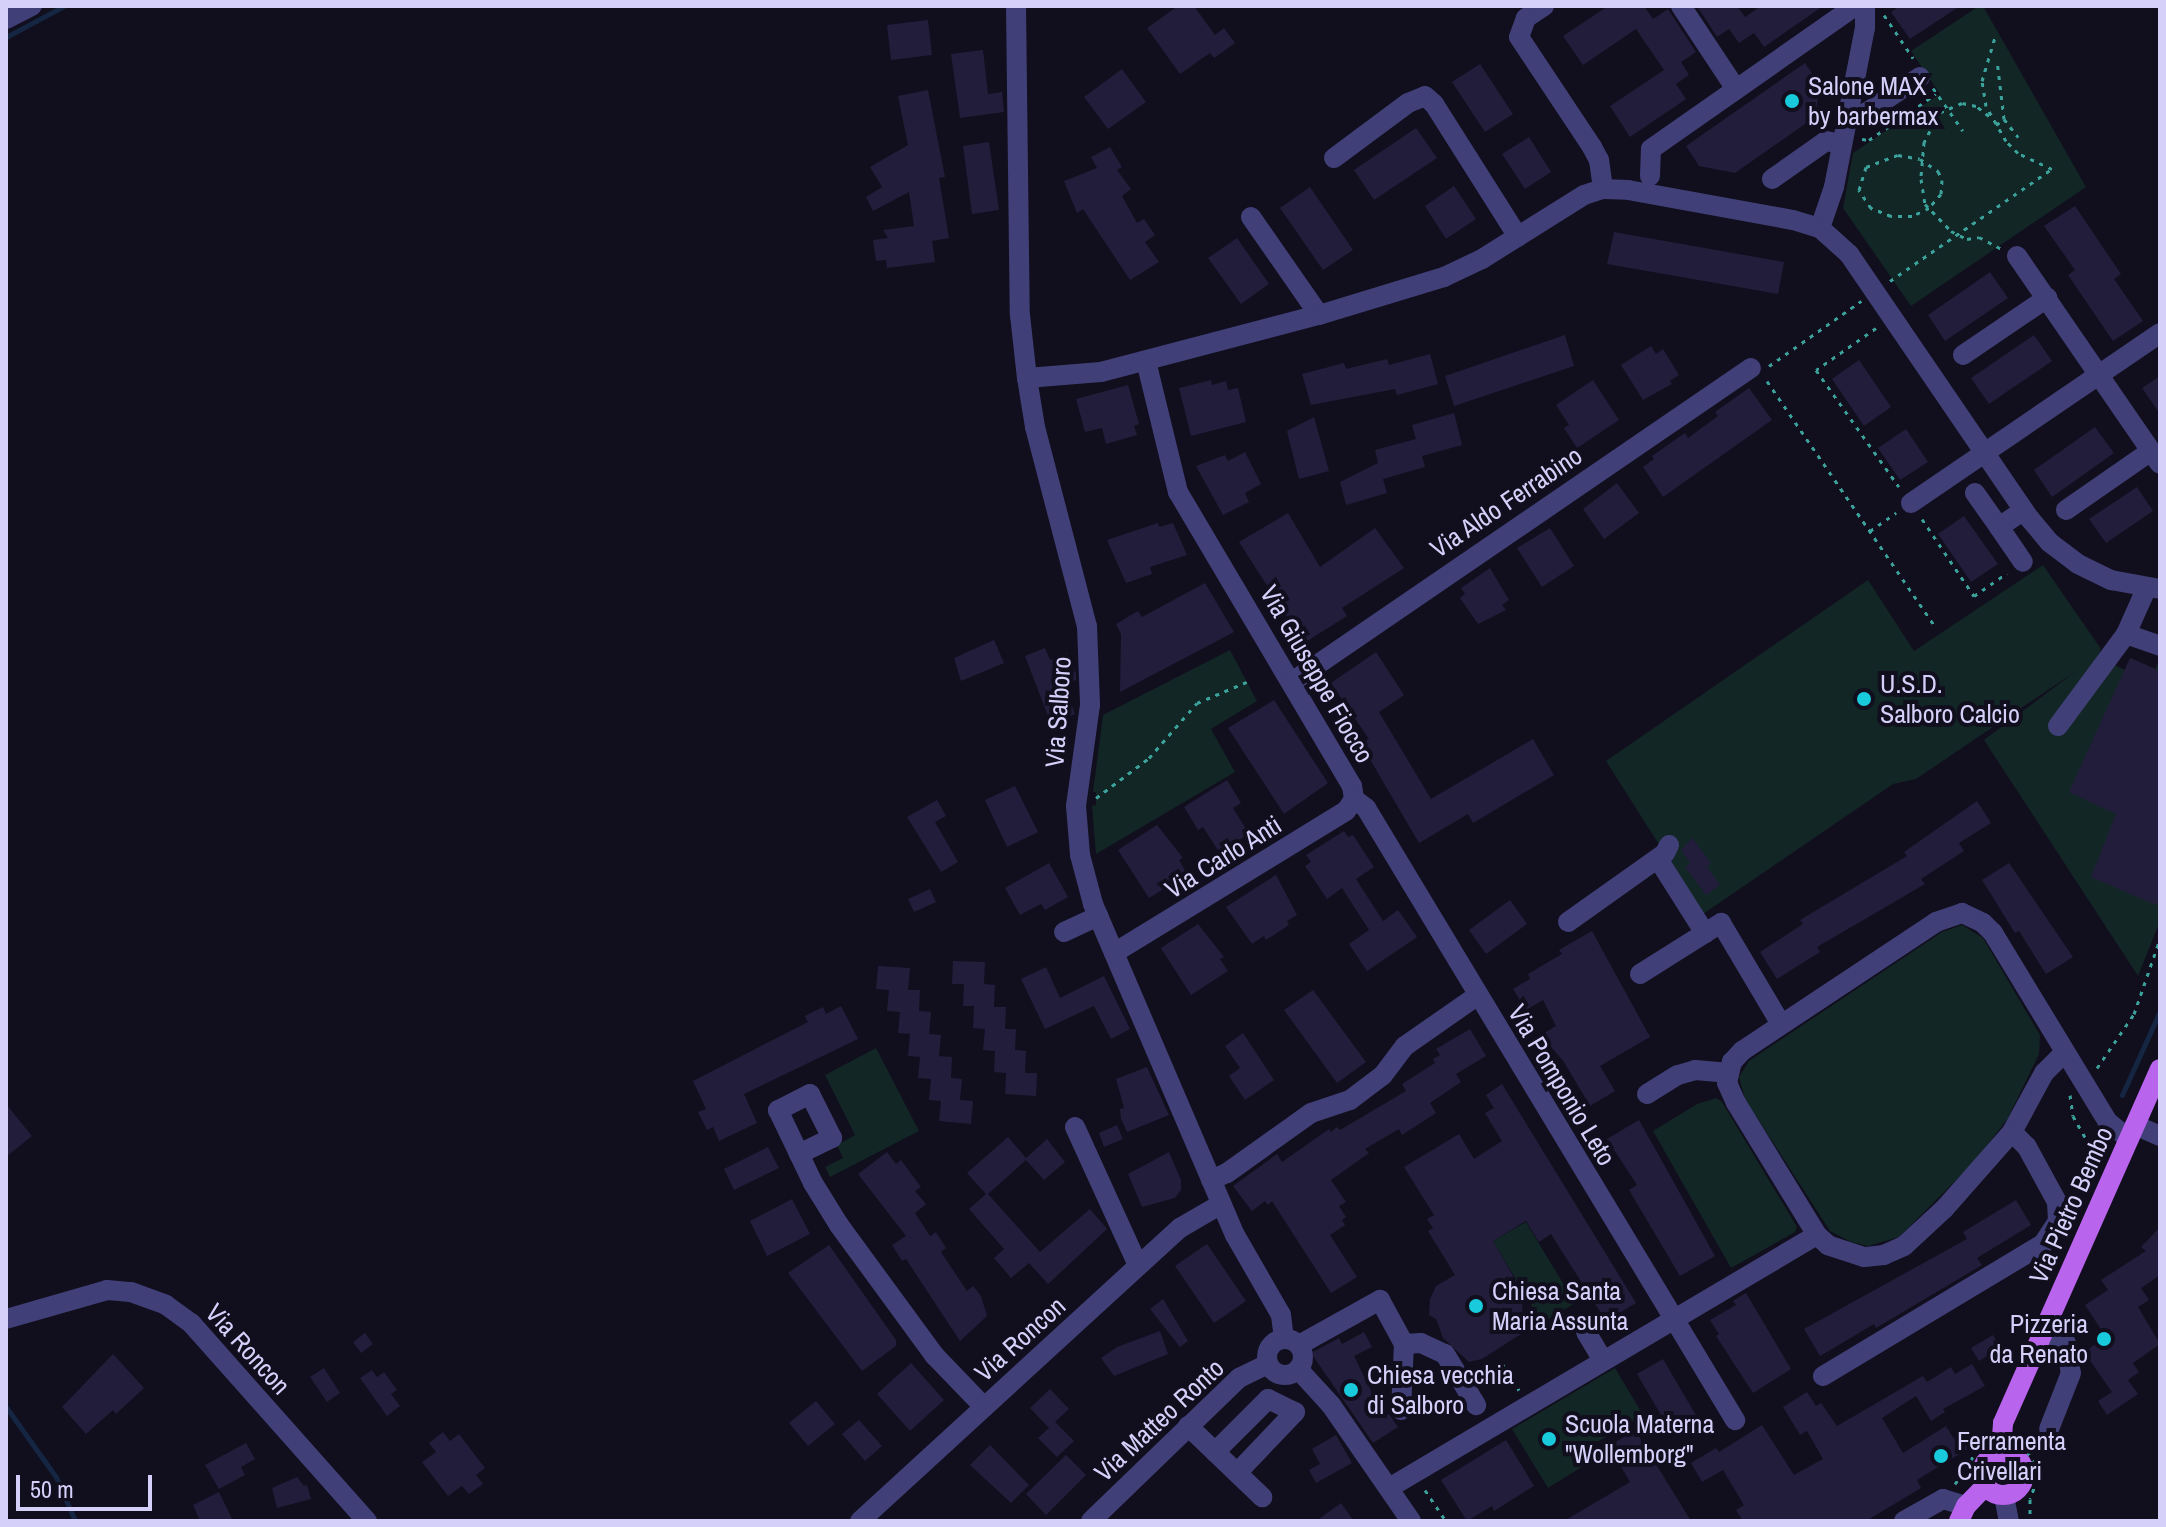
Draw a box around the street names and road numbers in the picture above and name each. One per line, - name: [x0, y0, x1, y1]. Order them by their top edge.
- street label: Via Aldo Ferrabino: [1424, 439, 1588, 565]
- street label: Via Giuseppe Fiocco: [1254, 580, 1380, 768]
- street label: Via Salboro: [1039, 656, 1077, 768]
- street label: Via Carlo Anti: [1159, 809, 1287, 905]
- street label: Via Pomponio Leto: [1502, 999, 1622, 1171]
- street label: Via Pietro Bembo: [2023, 1122, 2119, 1288]
- street label: Via Roncon: [968, 1290, 1072, 1388]
- street label: Via Roncon: [199, 1297, 297, 1401]
- street label: Via Matteo Ronto: [1088, 1352, 1230, 1488]

